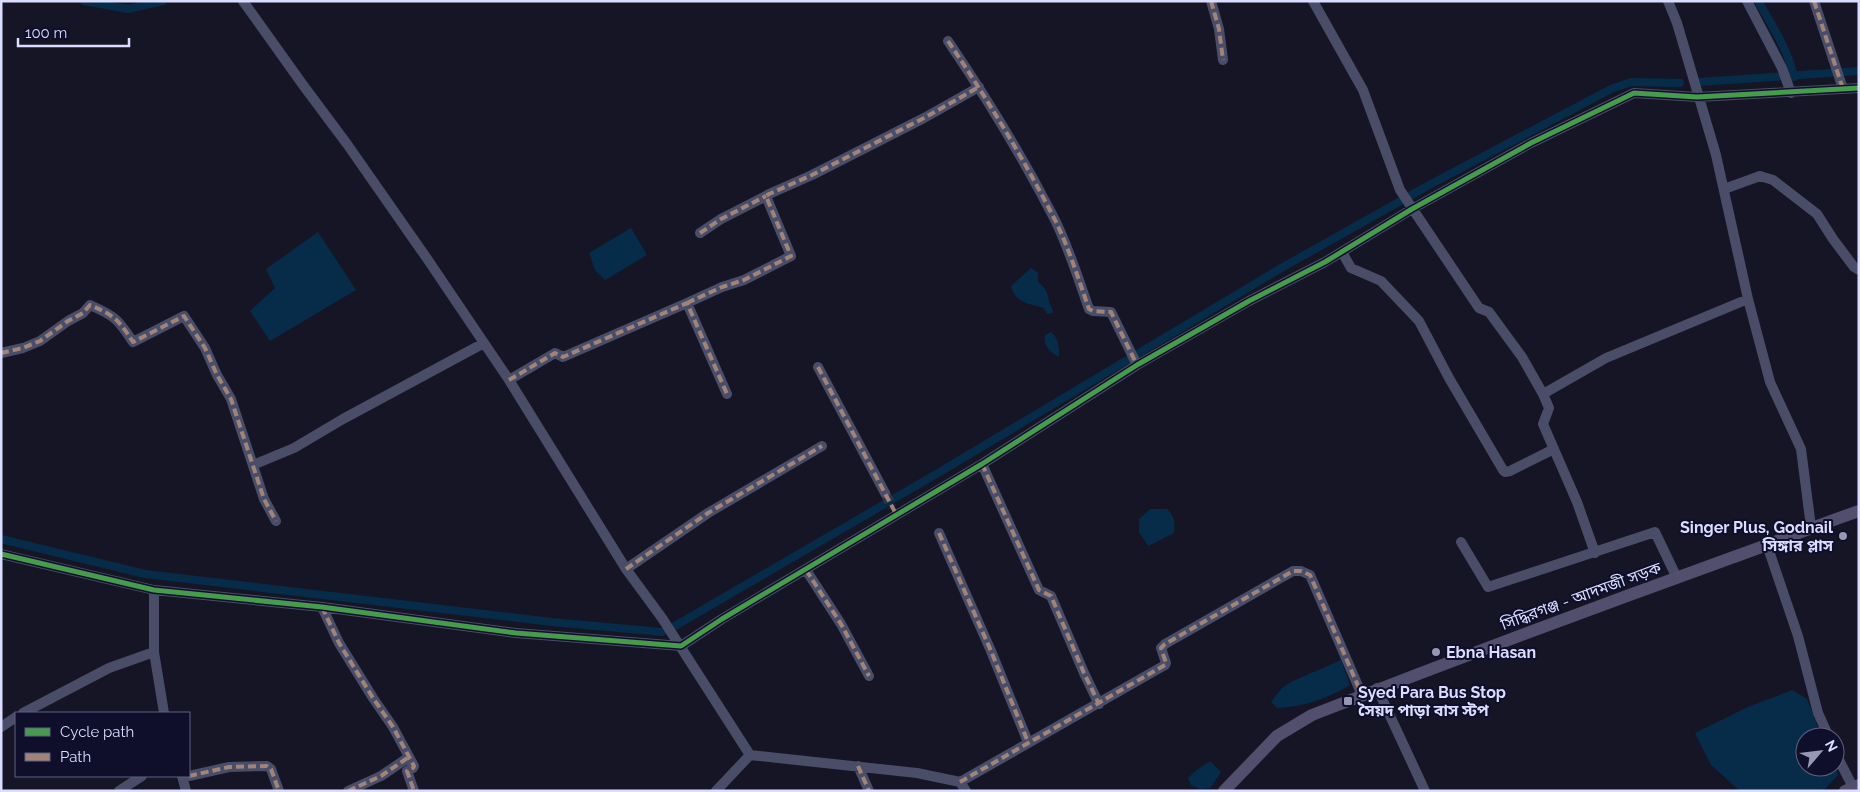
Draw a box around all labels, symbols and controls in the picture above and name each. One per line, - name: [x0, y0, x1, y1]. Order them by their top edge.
- scale bar: [18, 15, 129, 47]
- text: 100 m: [25, 24, 67, 42]
- place label: Singer Plus, Godnail সিঙ্গার প্লাস: [1680, 518, 1834, 555]
- marker: Singer Plus, Godnail সিঙ্গার প্লাস: [1837, 530, 1849, 542]
- street label: সিদ্ধিরগঞ্জ - আদমজী সড়ক: [1497, 558, 1665, 634]
- place label: Ebna Hasan: [1446, 643, 1536, 662]
- marker: Ebna Hasan: [1430, 646, 1442, 658]
- place label: Syed Para Bus Stop সৈয়দ পাড়া বাস স্টপ: [1357, 683, 1506, 720]
- marker: Syed Para Bus Stop সৈয়দ পাড়া বাস স্টপ: [1342, 695, 1354, 707]
- legend: [15, 712, 190, 777]
- text: Cycle path: [60, 723, 134, 741]
- north arrow: [1795, 727, 1845, 777]
- text: N: [1822, 737, 1841, 754]
- text: Path: [60, 748, 91, 766]

